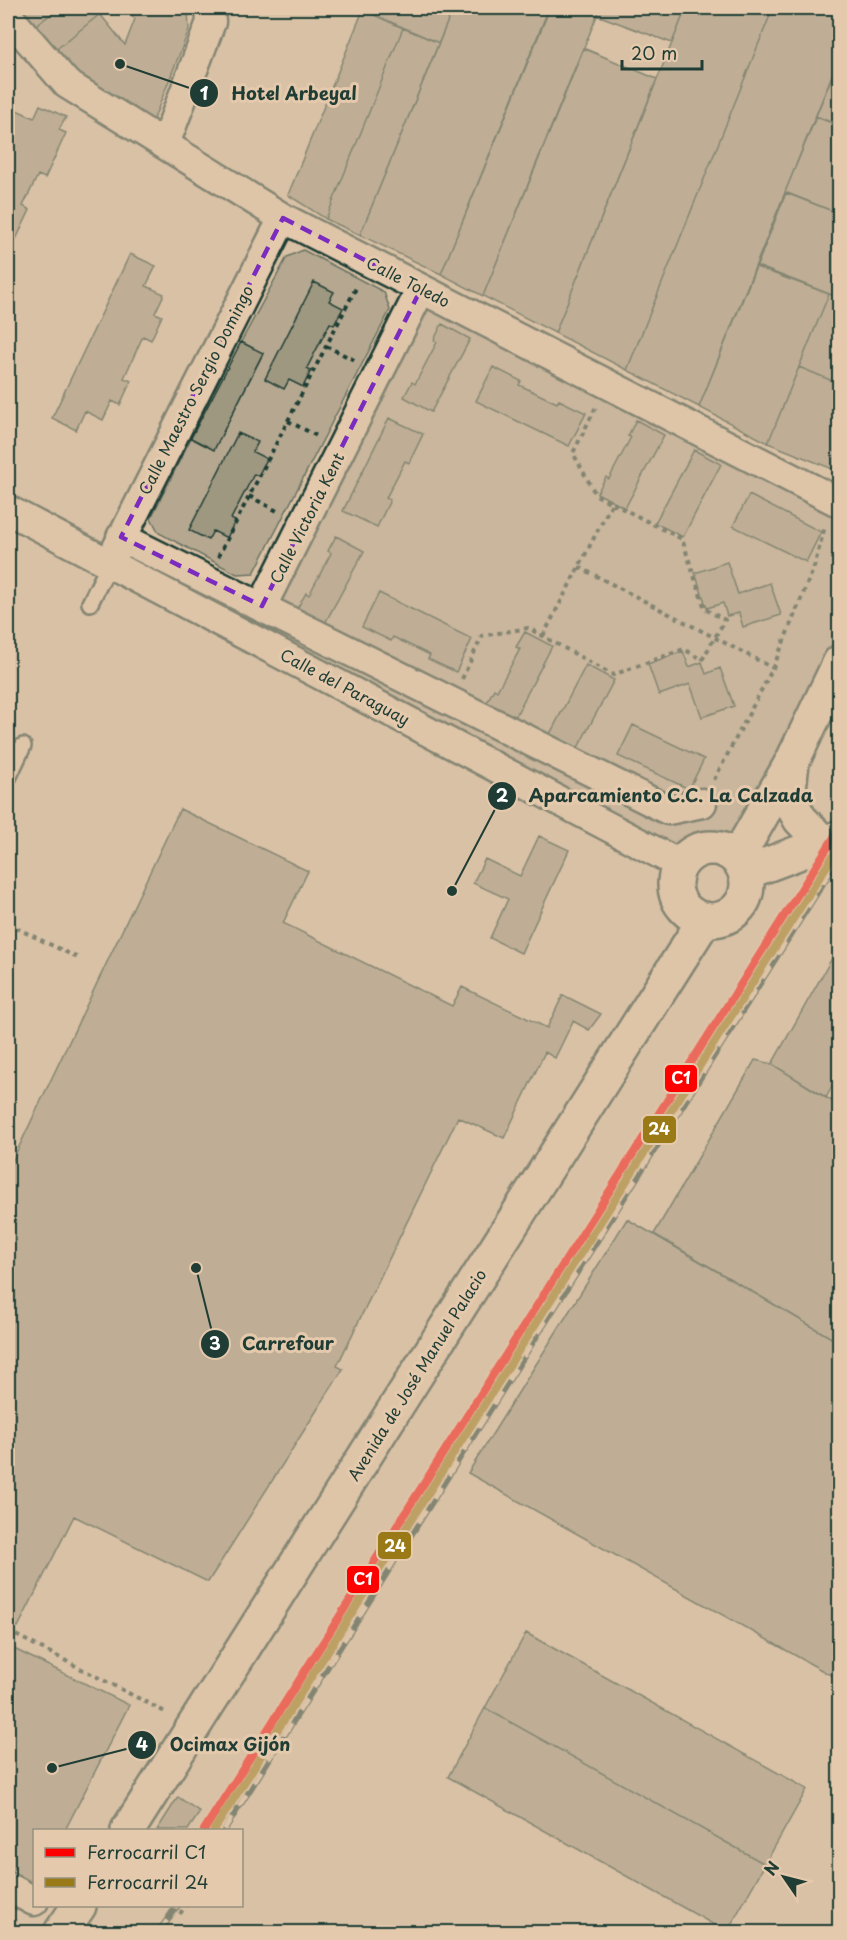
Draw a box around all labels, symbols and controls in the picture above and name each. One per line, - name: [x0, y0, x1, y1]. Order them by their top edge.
- scale bar: [622, 33, 702, 71]
- text: 20 m: [631, 39, 677, 66]
- callout: Hotel Arbeyal: [189, 75, 369, 111]
- text: 1: [200, 79, 209, 106]
- text: Hotel Arbeyal: [231, 79, 357, 106]
- street label: Calle Toledo: [362, 250, 455, 313]
- street label: Calle Maestro Sergio Domingo: [132, 281, 259, 498]
- street label: Calle Victoria Kent: [263, 447, 350, 587]
- street label: Calle del Paraguay: [276, 642, 415, 730]
- callout: Aparcamiento C.C. La Calzada: [487, 778, 826, 814]
- text: 2: [496, 781, 509, 808]
- text: Aparcamiento C.C. La Calzada: [529, 781, 814, 808]
- line badge: C1: [664, 1064, 698, 1093]
- text: C1: [671, 1065, 691, 1089]
- line badge: 24: [642, 1115, 677, 1144]
- text: 24: [648, 1116, 670, 1140]
- street label: Avenida de José Manuel Palacio: [341, 1264, 491, 1485]
- callout: Carrefour: [200, 1326, 346, 1362]
- text: 3: [209, 1329, 221, 1356]
- text: Carrefour: [242, 1329, 335, 1356]
- line badge: 24: [377, 1531, 412, 1560]
- text: 24: [384, 1533, 406, 1557]
- line badge: C1: [346, 1565, 380, 1594]
- text: C1: [353, 1566, 373, 1590]
- callout: Ocimax Gijón: [127, 1727, 303, 1763]
- text: 4: [136, 1730, 148, 1757]
- text: Ocimax Gijón: [170, 1730, 290, 1757]
- legend: [33, 1829, 243, 1907]
- text: Ferrocarril C1: [87, 1838, 206, 1865]
- north arrow: [754, 1847, 814, 1907]
- text: N: [757, 1856, 784, 1880]
- text: Ferrocarril 24: [87, 1868, 209, 1895]

